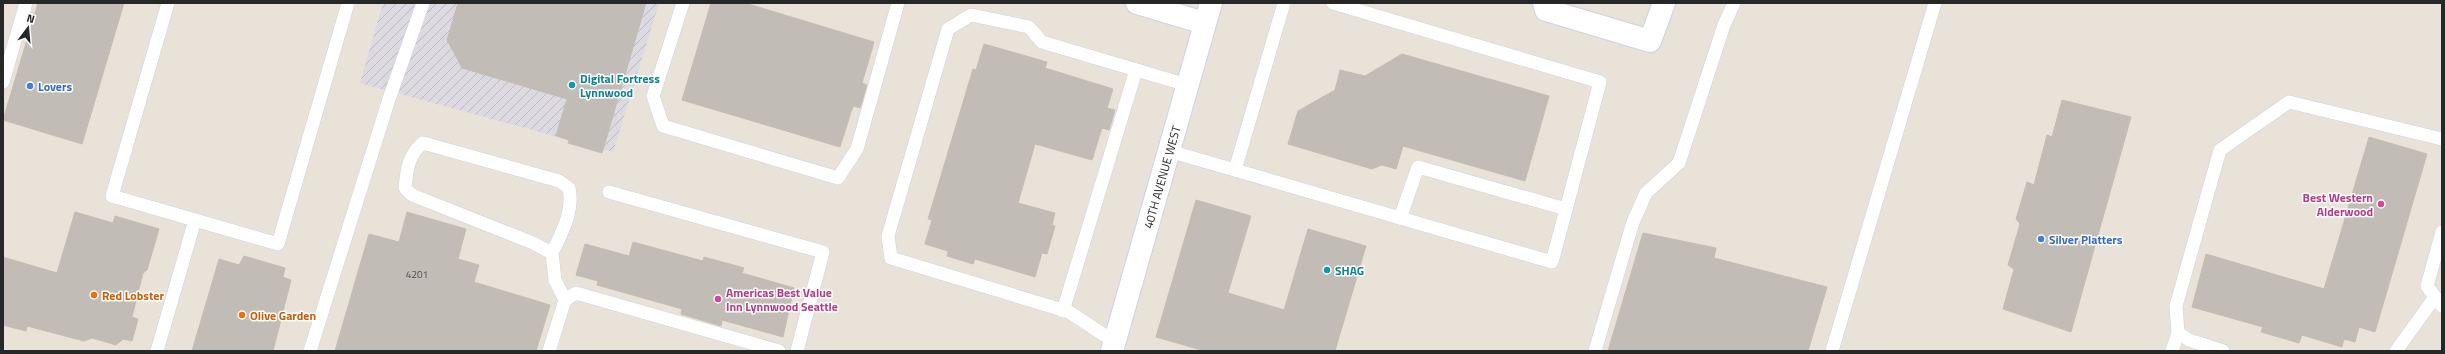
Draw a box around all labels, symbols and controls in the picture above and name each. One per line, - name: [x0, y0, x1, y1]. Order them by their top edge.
- north arrow: [8, 8, 48, 48]
- text: N: [25, 10, 37, 27]
- place label: Digital Fortress Lynnwood: [580, 69, 660, 102]
- place label: Lovers: [38, 77, 72, 96]
- marker: Digital Fortress Lynnwood: [567, 80, 577, 90]
- marker: Lovers: [25, 81, 35, 91]
- street label: 40TH AVENUE WEST: [1138, 123, 1185, 231]
- place label: Best Western Alderwood: [2303, 188, 2373, 221]
- marker: Best Western Alderwood: [2376, 199, 2386, 209]
- place label: Silver Platters: [2049, 230, 2123, 249]
- marker: Silver Platters: [2036, 234, 2046, 244]
- place label: SHAG: [1335, 261, 1364, 280]
- marker: SHAG: [1322, 265, 1332, 275]
- house number: 4201: [406, 267, 428, 282]
- place label: Americas Best Value Inn Lynnwood Seattle: [726, 283, 838, 316]
- place label: Red Lobster: [102, 286, 164, 305]
- marker: Red Lobster: [89, 290, 99, 300]
- marker: Americas Best Value Inn Lynnwood Seattle: [713, 294, 723, 304]
- place label: Olive Garden: [250, 306, 316, 325]
- marker: Olive Garden: [237, 310, 247, 320]

